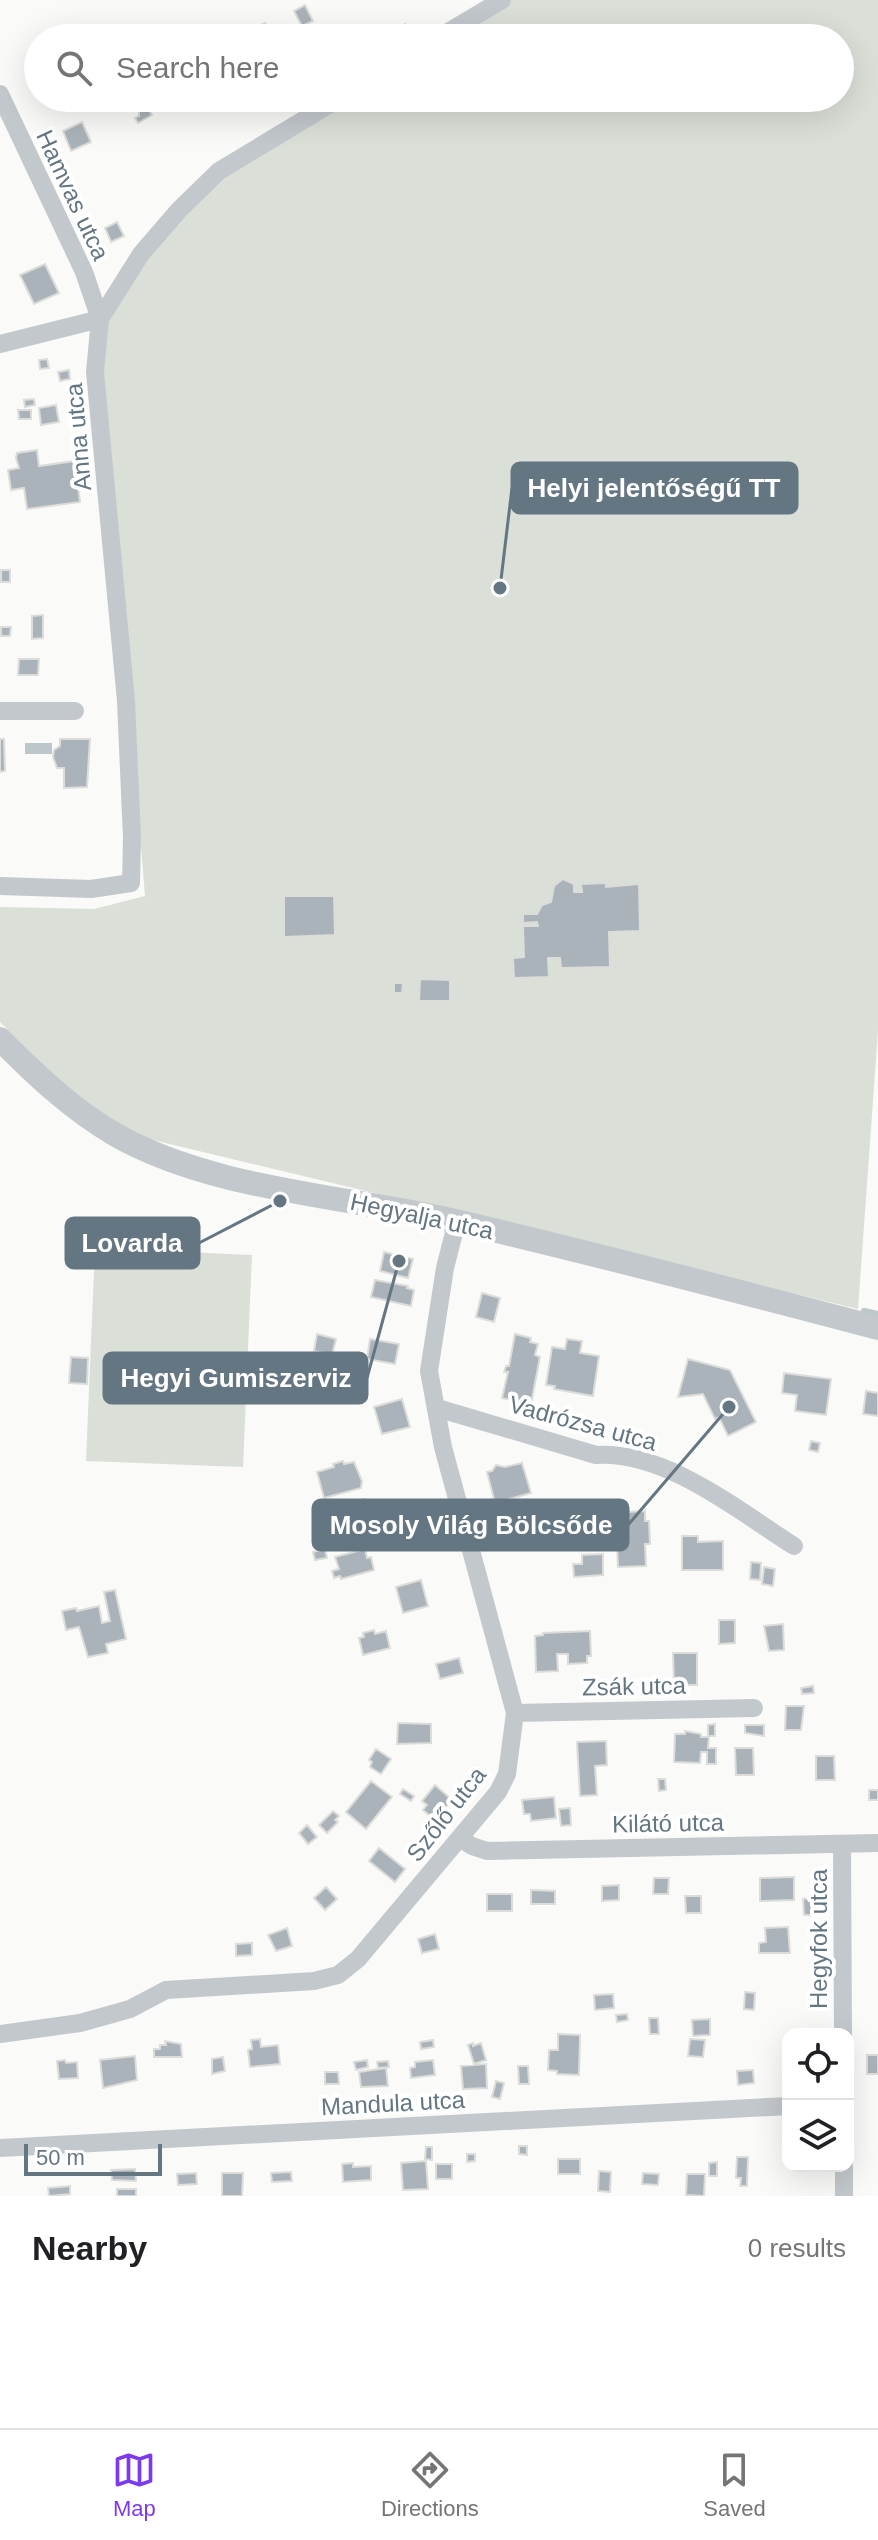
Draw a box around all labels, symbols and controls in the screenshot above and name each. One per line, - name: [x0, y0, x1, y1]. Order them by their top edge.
- search box: [24, 24, 854, 112]
- icon: search: [52, 46, 96, 90]
- text: Search here: [116, 51, 279, 84]
- street label: Hamvas utca: [31, 126, 115, 265]
- street label: Anna utca: [60, 381, 96, 492]
- callout: Helyi jelentőségű TT: [512, 463, 797, 513]
- text: Helyi jelentőségű TT: [528, 473, 781, 503]
- street label: Hegyalja utca: [348, 1188, 497, 1244]
- callout: Lovarda: [66, 1218, 199, 1268]
- text: Lovarda: [81, 1228, 183, 1258]
- callout: Hegyi Gumiszerviz: [104, 1353, 367, 1403]
- text: Hegyi Gumiszerviz: [120, 1363, 352, 1393]
- street label: Vadrózsa utca: [506, 1390, 660, 1456]
- callout: Mosoly Világ Bölcsőde: [313, 1500, 628, 1550]
- text: Mosoly Világ Bölcsőde: [330, 1510, 612, 1540]
- street label: Zsák utca: [582, 1672, 687, 1700]
- street label: Szőlő utca: [401, 1761, 492, 1866]
- street label: Kilátó utca: [612, 1809, 725, 1837]
- street label: Hegyfok utca: [805, 1868, 832, 2009]
- map controls: [782, 2028, 854, 2172]
- button: locate: [782, 2028, 854, 2100]
- street label: Mandula utca: [320, 2086, 466, 2120]
- button: layers: [782, 2100, 854, 2172]
- scale bar: [24, 2140, 162, 2176]
- text: 50 m: [36, 2145, 85, 2170]
- text: Nearby: [32, 2229, 147, 2267]
- text: 0 results: [748, 2233, 846, 2263]
- tab: Map: [112, 2448, 156, 2522]
- tab: Directions: [381, 2448, 479, 2522]
- tab: Saved: [703, 2448, 766, 2522]

